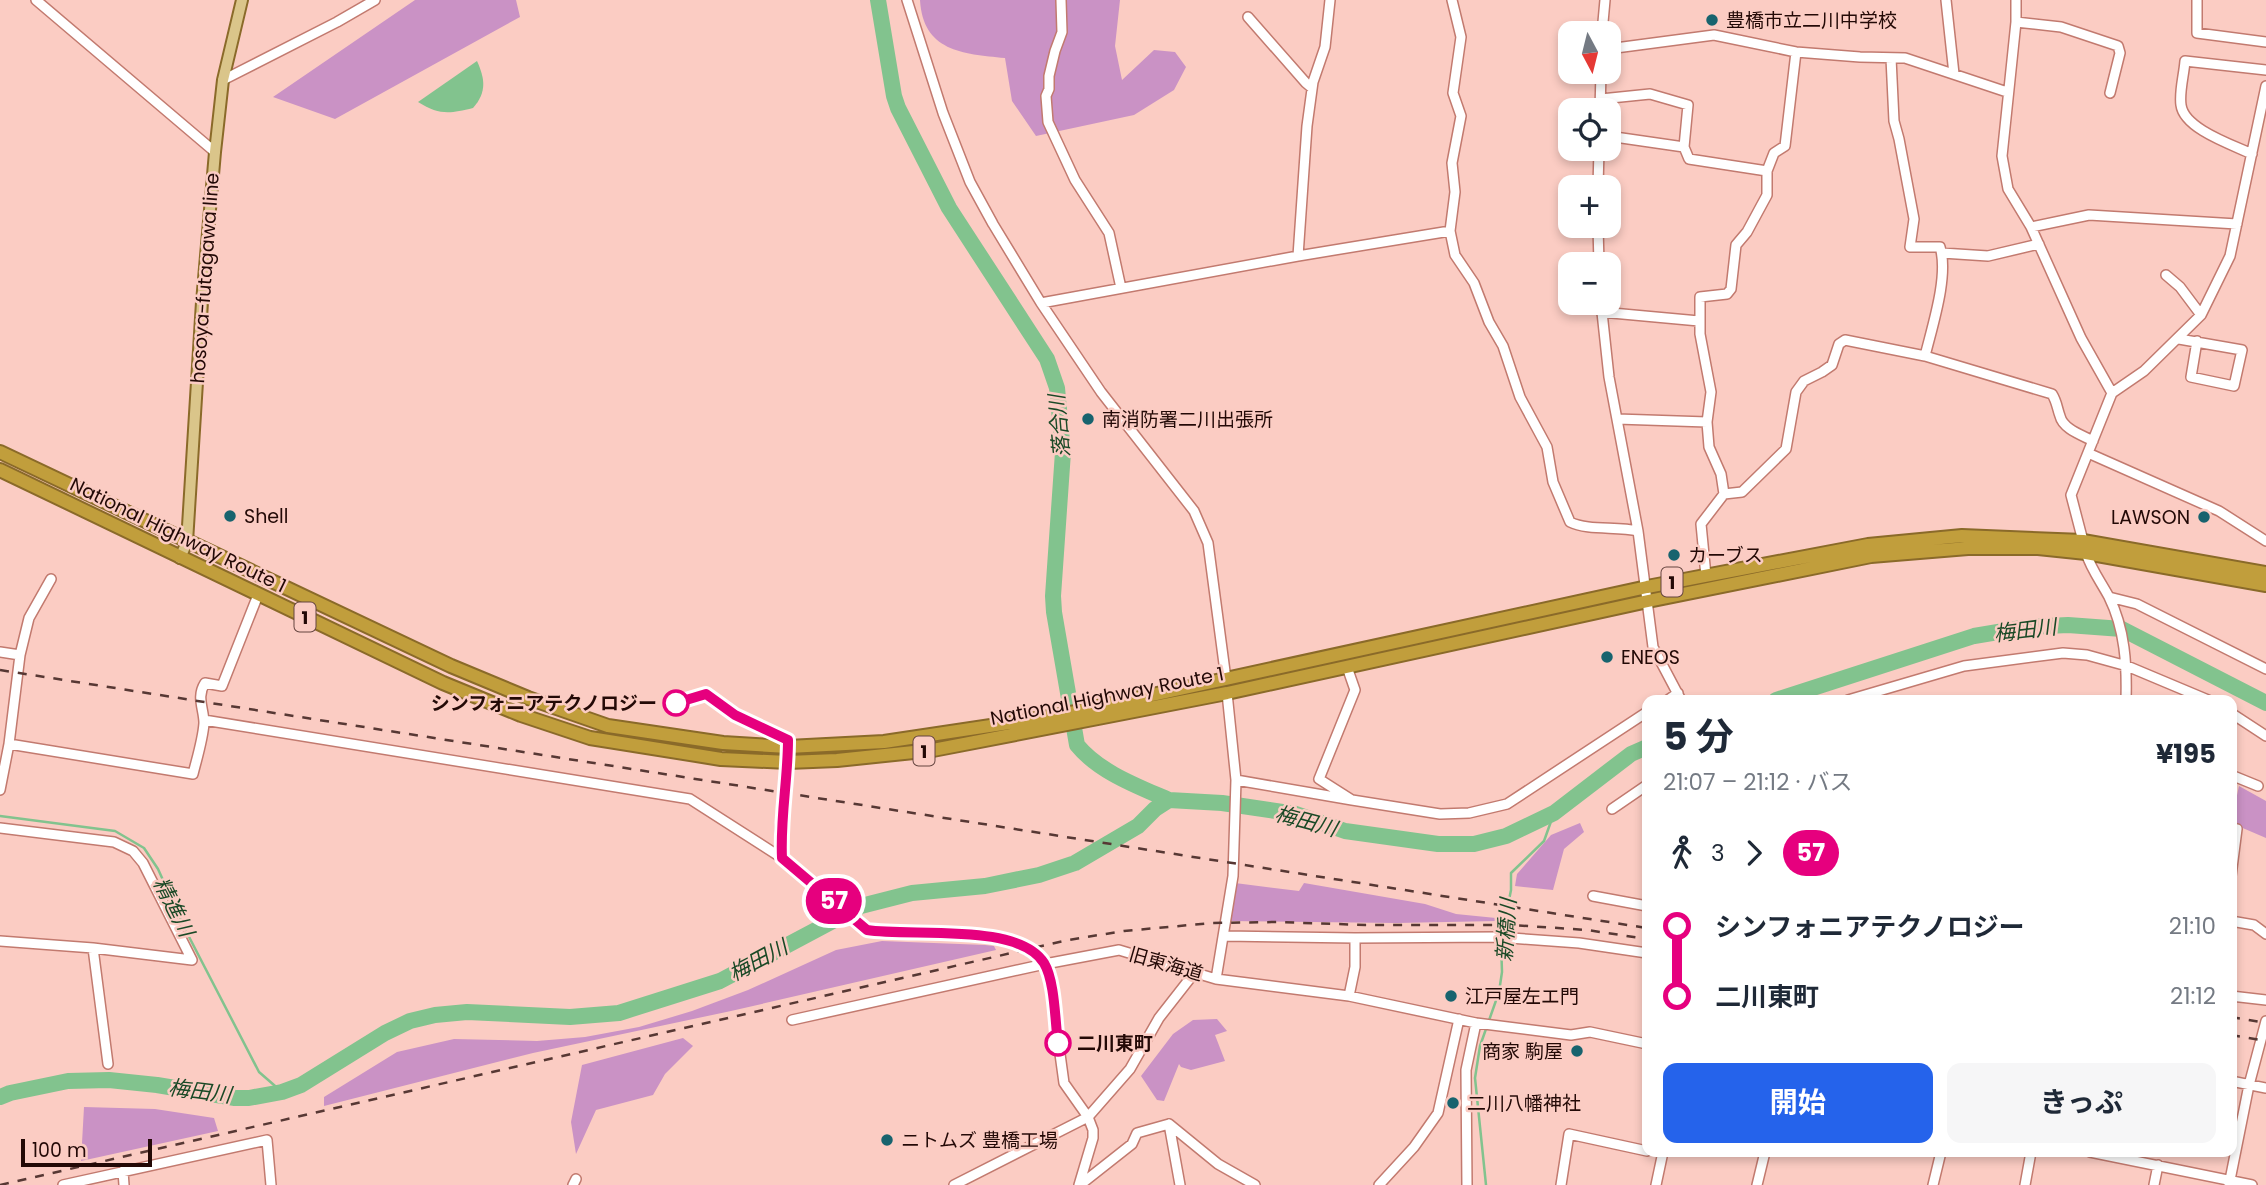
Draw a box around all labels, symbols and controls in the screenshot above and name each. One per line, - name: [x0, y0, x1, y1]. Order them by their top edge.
- place label: 豊橋市立二川中学校: [1726, 7, 1897, 34]
- marker: 豊橋市立二川中学校: [1704, 12, 1720, 28]
- north arrow: [1558, 21, 1620, 84]
- map controls: [1558, 21, 1621, 315]
- button: locate: [1558, 98, 1621, 161]
- street label: hosoya-futagawa line: [184, 172, 226, 384]
- button: +: [1558, 175, 1621, 238]
- button: −: [1558, 252, 1621, 315]
- water label: 落合川: [1042, 391, 1076, 459]
- place label: 南消防署二川出張所: [1102, 406, 1273, 433]
- marker: 南消防署二川出張所: [1080, 411, 1096, 427]
- street label: National Highway Route 1: [65, 471, 291, 599]
- place label: Shell: [244, 503, 288, 530]
- place label: LAWSON: [2111, 504, 2190, 531]
- marker: Shell: [222, 508, 238, 524]
- marker: LAWSON: [2196, 509, 2212, 525]
- place label: カーブス: [1688, 542, 1763, 569]
- marker: カーブス: [1666, 547, 1682, 563]
- road number: 1: [1662, 568, 1682, 596]
- road number: 1: [294, 602, 316, 632]
- water label: 梅田川: [1992, 612, 2060, 648]
- place label: ENEOS: [1621, 644, 1680, 671]
- marker: ENEOS: [1599, 649, 1615, 665]
- street label: National Highway Route 1: [988, 660, 1226, 732]
- place label: シンフォニアテクノロジー: [431, 690, 657, 717]
- marker: シンフォニアテクノロジー: [663, 690, 689, 716]
- text: 5 分: [1663, 710, 1734, 763]
- road number: 1: [914, 736, 934, 766]
- text: ¥195: [2156, 736, 2216, 772]
- text: 21:07 – 21:12 · バス: [1663, 766, 1853, 798]
- water label: 梅田川: [1272, 799, 1342, 844]
- icon: walk: [1663, 834, 1701, 872]
- icon: forward: [1735, 834, 1773, 872]
- text: 57: [1797, 836, 1825, 869]
- text: 3: [1711, 837, 1725, 869]
- water label: 精進川: [147, 872, 202, 943]
- line badge: 57: [802, 878, 866, 924]
- text: 57: [820, 884, 848, 917]
- water label: 新橋川: [1489, 896, 1523, 962]
- text: シンフォニアテクノロジー: [1715, 909, 2025, 945]
- text: 21:10: [2169, 910, 2216, 942]
- water label: 梅田川: [723, 931, 794, 988]
- street label: 旧東海道: [1126, 941, 1206, 987]
- text: 二川東町: [1715, 979, 1819, 1015]
- text: 21:12: [2170, 980, 2216, 1012]
- place label: 江戸屋左エ門: [1465, 983, 1579, 1010]
- marker: 江戸屋左エ門: [1443, 988, 1459, 1004]
- marker: 二川東町: [1045, 1030, 1071, 1056]
- place label: 二川東町: [1077, 1030, 1153, 1057]
- place label: 商家 駒屋: [1482, 1038, 1563, 1065]
- marker: 商家 駒屋: [1569, 1043, 1585, 1059]
- button: 開始: [1663, 1063, 1933, 1143]
- button: きっぷ: [1947, 1063, 2216, 1143]
- water label: 梅田川: [167, 1073, 235, 1109]
- place label: 二川八幡神社: [1467, 1090, 1581, 1117]
- marker: 二川八幡神社: [1445, 1095, 1461, 1111]
- place label: ニトムズ 豊橋工場: [901, 1127, 1058, 1154]
- marker: ニトムズ 豊橋工場: [879, 1132, 895, 1148]
- scale bar: [21, 1136, 152, 1168]
- text: 100 m: [32, 1137, 87, 1164]

